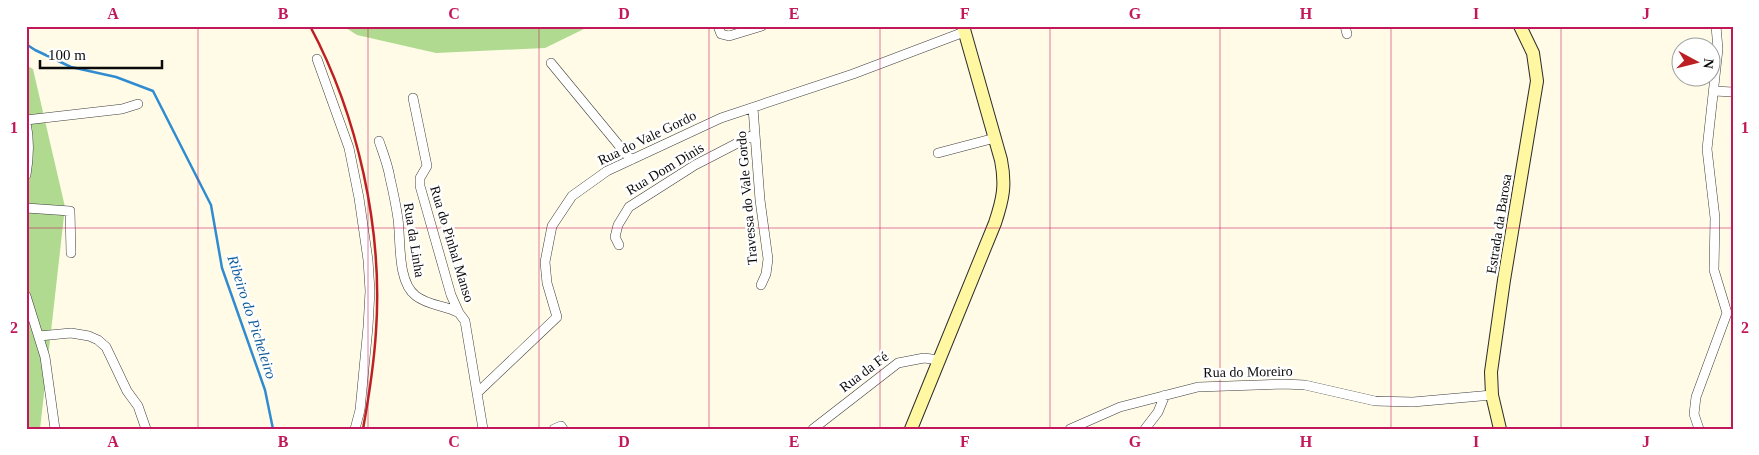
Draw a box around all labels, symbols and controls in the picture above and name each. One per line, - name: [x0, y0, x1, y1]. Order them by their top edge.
- text: A: [107, 5, 119, 22]
- text: B: [278, 5, 289, 22]
- text: C: [448, 5, 460, 22]
- text: D: [618, 5, 630, 22]
- text: E: [789, 5, 799, 22]
- text: F: [960, 5, 970, 22]
- text: G: [1129, 5, 1142, 22]
- text: H: [1300, 5, 1313, 22]
- text: I: [1473, 5, 1479, 22]
- text: J: [1642, 5, 1650, 22]
- scale bar: [40, 38, 162, 70]
- north arrow: [1672, 38, 1722, 88]
- text: 100 m: [48, 47, 86, 63]
- text: N: [1700, 58, 1716, 69]
- street label: Rua do Vale Gordo: [595, 108, 699, 168]
- text: 1: [10, 119, 18, 136]
- text: 1: [1741, 119, 1749, 136]
- street label: Travessa do Vale Gordo: [734, 131, 760, 265]
- street label: Rua Dom Dinis: [623, 140, 707, 198]
- street label: Estrada da Barosa: [1484, 172, 1514, 275]
- street label: Rua do Pinhal Manso: [427, 184, 477, 304]
- street label: Rua da Linha: [401, 202, 427, 279]
- water label: Ribeiro do Picheleiro: [224, 252, 280, 381]
- text: 2: [10, 319, 18, 336]
- text: 2: [1741, 319, 1749, 336]
- street label: Rua da Fé: [837, 349, 891, 395]
- street label: Rua do Moreiro: [1203, 364, 1293, 380]
- text: A: [107, 433, 119, 450]
- text: B: [278, 433, 289, 450]
- text: C: [448, 433, 460, 450]
- text: D: [618, 433, 630, 450]
- text: E: [789, 433, 799, 450]
- text: F: [960, 433, 970, 450]
- text: G: [1129, 433, 1142, 450]
- text: H: [1300, 433, 1313, 450]
- text: I: [1473, 433, 1479, 450]
- text: J: [1642, 433, 1650, 450]

